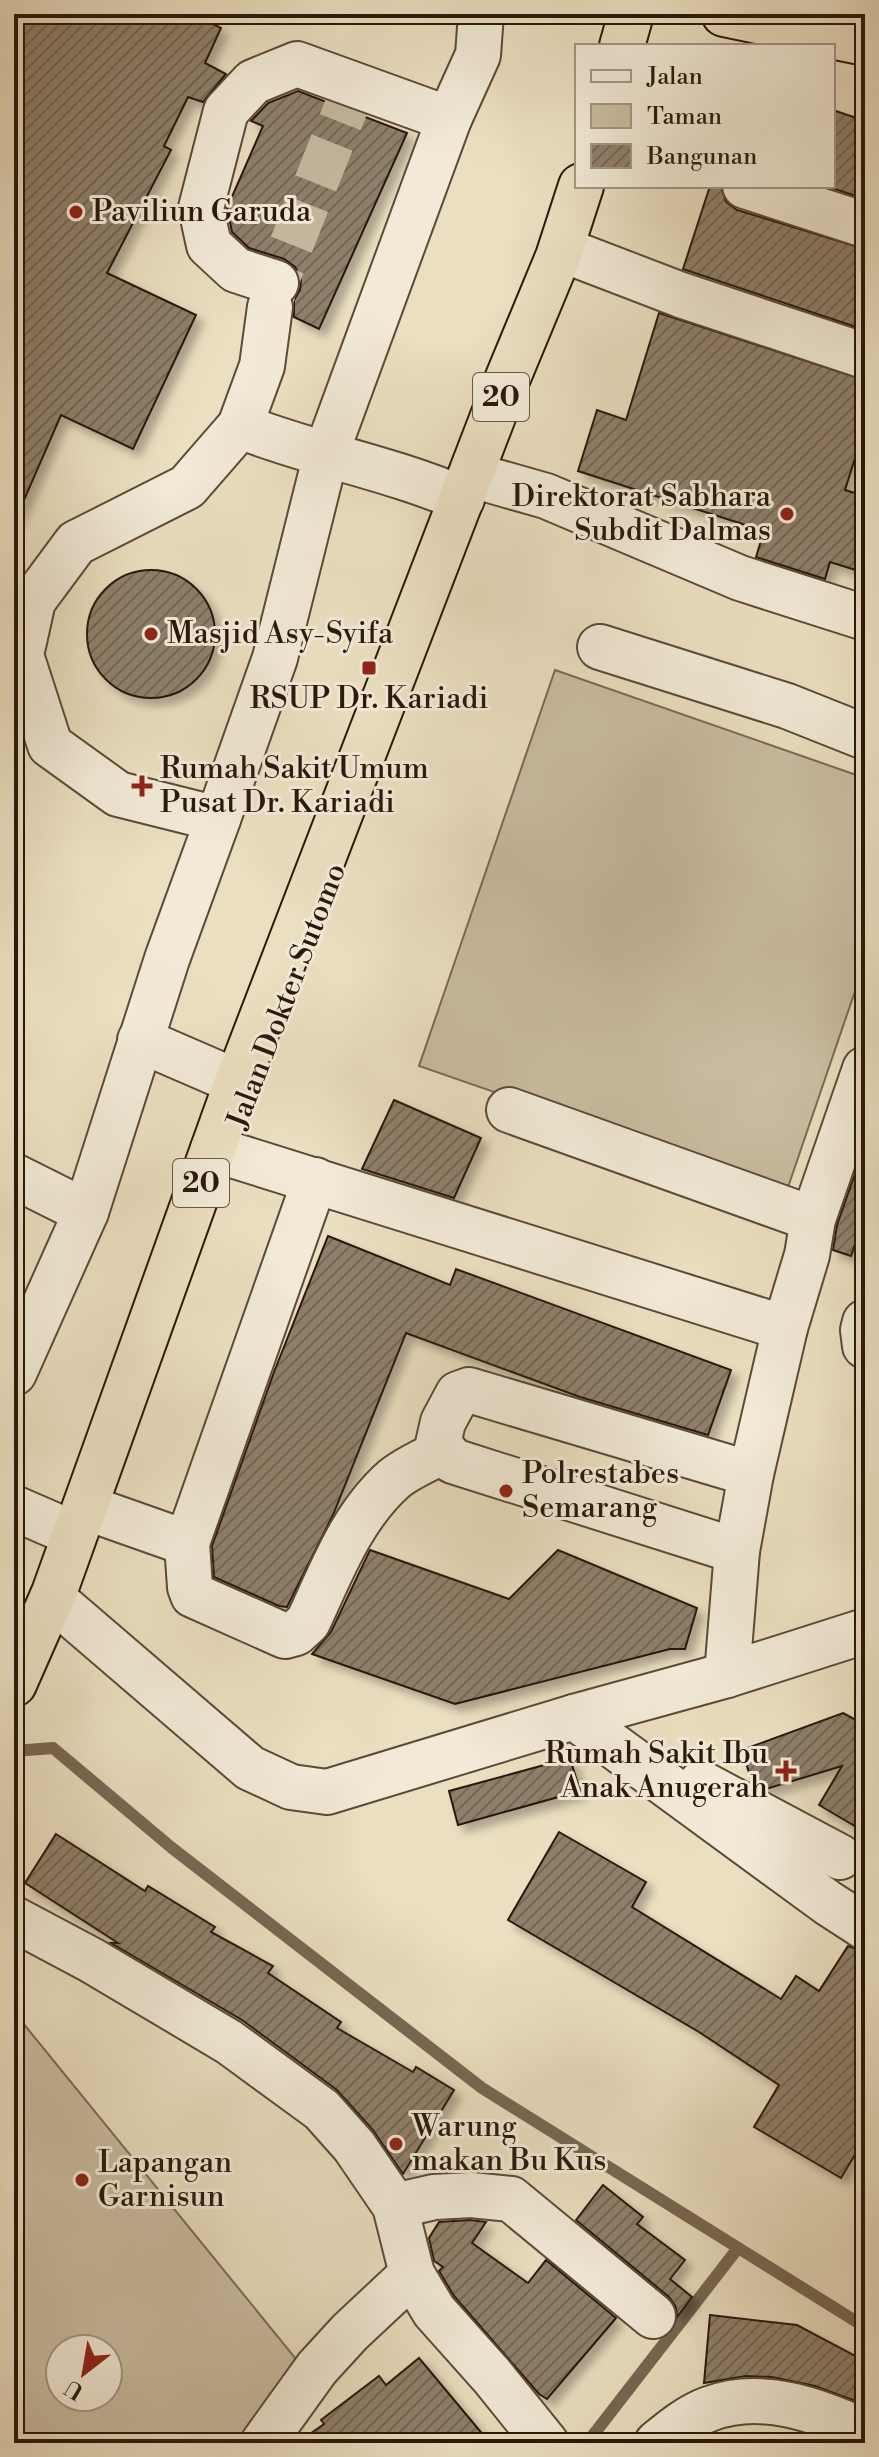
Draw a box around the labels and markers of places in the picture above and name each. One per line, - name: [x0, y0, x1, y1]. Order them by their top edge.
- place label: Paviliun Garuda: [92, 193, 312, 231]
- marker: Paviliun Garuda: [67, 203, 85, 221]
- place label: Direktorat Sabhara Subdit Dalmas: [512, 478, 772, 550]
- marker: Direktorat Sabhara Subdit Dalmas: [778, 505, 796, 523]
- place label: Masjid Asy-Syifa: [167, 615, 394, 653]
- marker: Masjid Asy-Syifa: [142, 625, 160, 643]
- marker: RSUP Dr. Kariadi: [360, 659, 378, 677]
- place label: RSUP Dr. Kariadi: [250, 680, 488, 718]
- place label: Rumah Sakit Umum Pusat Dr. Kariadi: [160, 750, 429, 822]
- marker: Rumah Sakit Umum Pusat Dr. Kariadi: [131, 775, 153, 797]
- place label: Polrestabes Semarang: [522, 1455, 679, 1527]
- marker: Polrestabes Semarang: [497, 1482, 515, 1500]
- place label: Rumah Sakit Ibu Anak Anugerah: [545, 1735, 768, 1807]
- marker: Rumah Sakit Ibu Anak Anugerah: [775, 1760, 797, 1782]
- place label: Warung makan Bu Kus: [411, 2108, 606, 2180]
- marker: Warung makan Bu Kus: [387, 2135, 405, 2153]
- place label: Lapangan Garnisun: [98, 2144, 232, 2216]
- marker: Lapangan Garnisun: [73, 2171, 91, 2189]

